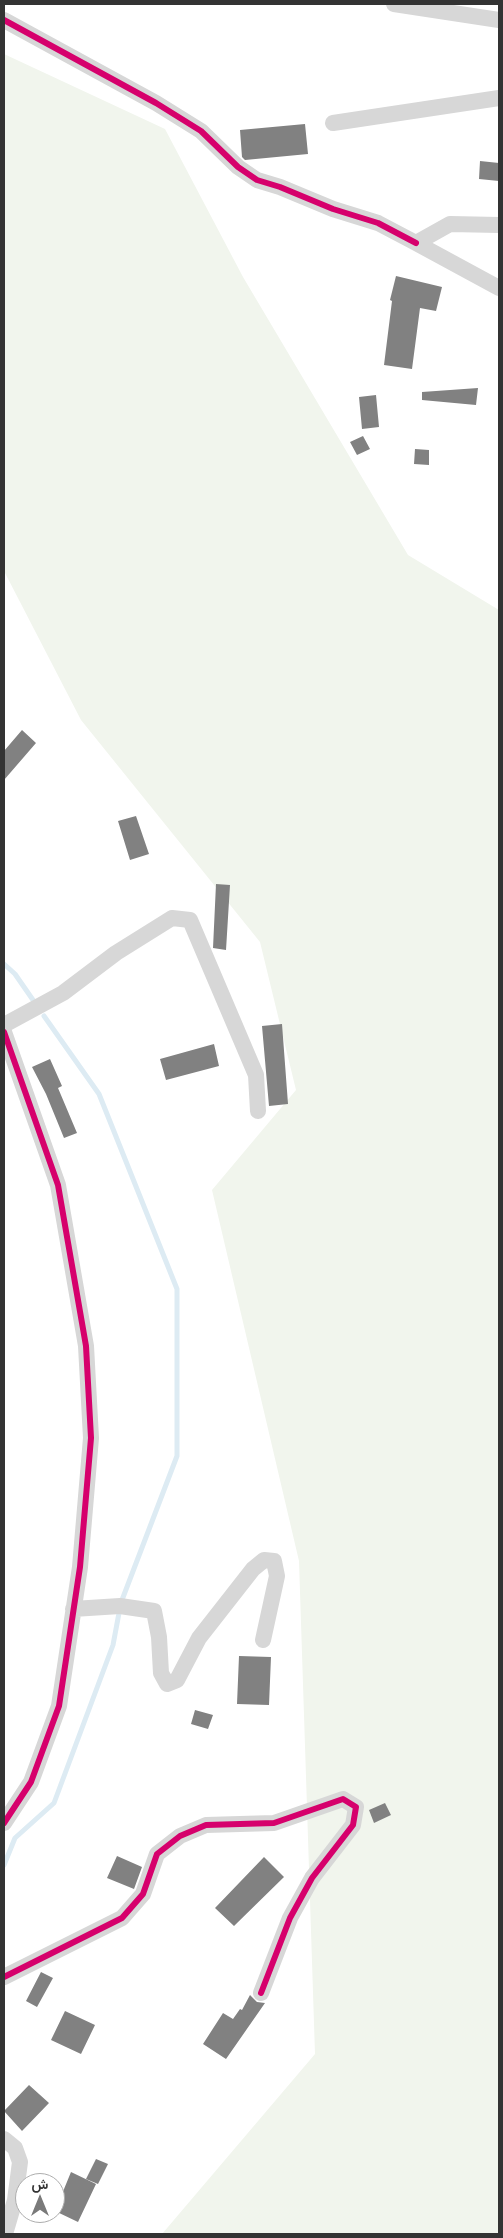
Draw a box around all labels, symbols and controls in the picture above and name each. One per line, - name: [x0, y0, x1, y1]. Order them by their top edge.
- north arrow: [15, 2173, 65, 2223]
- text: ش: [32, 2175, 48, 2193]

